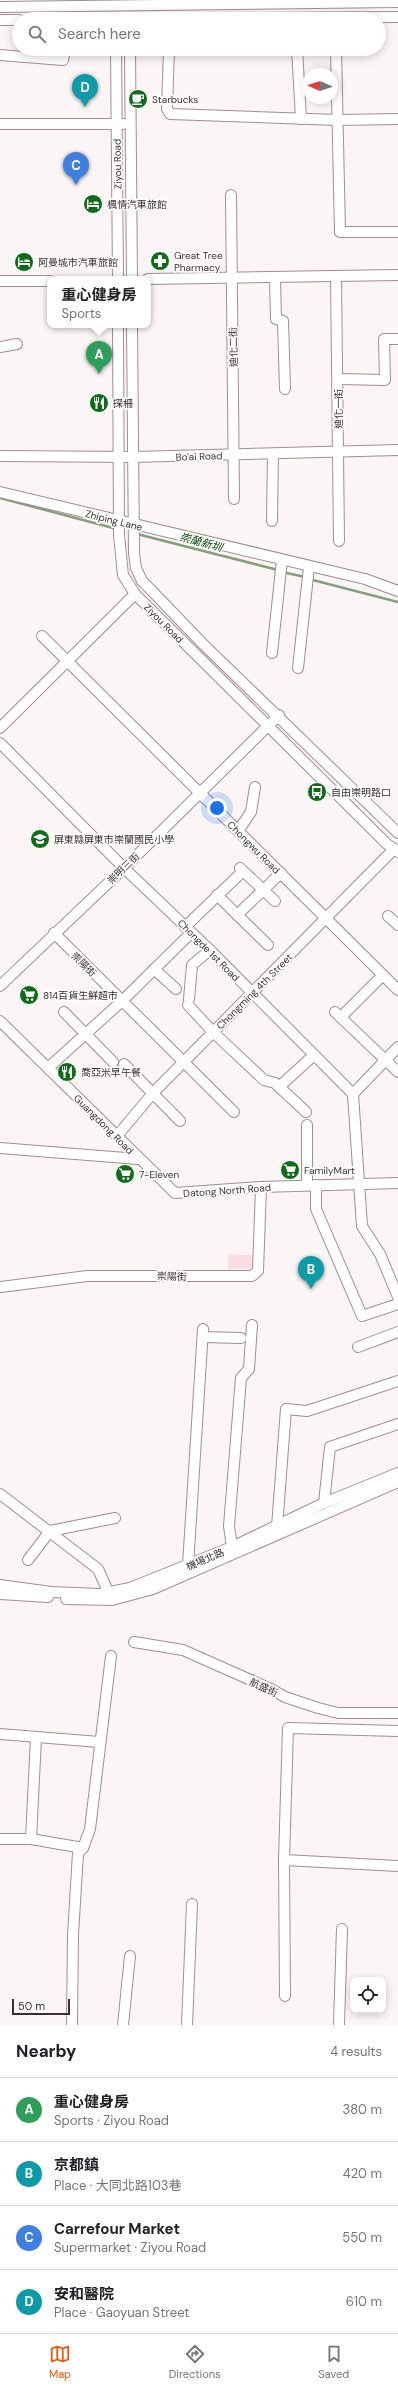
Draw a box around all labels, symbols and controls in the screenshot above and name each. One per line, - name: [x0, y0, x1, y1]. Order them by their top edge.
- search box: [12, 12, 386, 56]
- icon: search: [26, 23, 48, 45]
- text: Search here: [58, 24, 141, 44]
- north arrow: [302, 68, 338, 104]
- pin: D: [72, 74, 98, 107]
- cafe icon: Starbucks: [127, 88, 149, 110]
- place label: Starbucks: [152, 93, 198, 106]
- street label: Ziyou Road: [111, 139, 124, 189]
- pin: C: [63, 152, 89, 185]
- hotel icon: 楓情汽車旅館: [82, 193, 104, 215]
- place label: 楓情汽車旅館: [107, 198, 167, 211]
- place label: Great Tree Pharmacy: [174, 249, 223, 274]
- pharmacy icon: Great Tree Pharmacy: [149, 250, 171, 272]
- hotel icon: 阿曼城市汽車旅館: [13, 251, 35, 273]
- place label: 阿曼城市汽車旅館: [38, 256, 118, 269]
- popup: [47, 276, 151, 328]
- text: 重心健身房: [61, 285, 137, 305]
- text: Sports: [61, 305, 101, 322]
- street label: 迪化二街: [227, 327, 240, 367]
- pin: A: [86, 341, 112, 374]
- street label: 迪化一街: [332, 389, 345, 429]
- restaurant icon: 探柵: [88, 392, 110, 414]
- place label: 探柵: [113, 397, 133, 410]
- street label: Bo'ai Road: [175, 449, 223, 464]
- street label: Zhiping Lane: [84, 507, 144, 534]
- water label: 崇蘭新圳: [178, 530, 226, 555]
- street label: Ziyou Road: [141, 601, 186, 646]
- bus stop icon: 自由崇明路口: [306, 781, 328, 803]
- place label: 自由崇明路口: [331, 786, 391, 799]
- your location: [207, 798, 227, 818]
- street label: Chongwu Road: [224, 818, 283, 877]
- school or university icon: 屏東縣屏東市崇蘭國民小學: [29, 828, 51, 850]
- place label: 屏東縣屏東市崇蘭國民小學: [54, 833, 174, 846]
- street label: 崇明三街: [104, 850, 142, 887]
- street label: Chongde 1st Road: [175, 917, 242, 984]
- street label: 崇陽街: [68, 949, 99, 980]
- street label: Chongming 4th Street: [214, 951, 295, 1032]
- supermarket icon: 814百貨生鮮超市: [18, 984, 40, 1006]
- place label: 814百貨生鮮超市: [43, 989, 118, 1002]
- restaurant icon: 喬亞米早午餐: [56, 1061, 78, 1083]
- place label: 喬亞米早午餐: [81, 1066, 141, 1079]
- street label: Guangdong Road: [71, 1092, 136, 1157]
- supermarket icon: FamilyMart: [279, 1159, 301, 1181]
- supermarket icon: 7-Eleven: [114, 1163, 136, 1185]
- place label: FamilyMart: [304, 1164, 355, 1177]
- place label: 7-Eleven: [139, 1168, 179, 1181]
- street label: Datong North Road: [183, 1181, 271, 1200]
- pin: B: [298, 1256, 324, 1289]
- street label: 崇陽街: [157, 1269, 187, 1284]
- street label: 機場北路: [184, 1546, 226, 1573]
- street label: 航盛街: [247, 1675, 280, 1700]
- map controls: [350, 1977, 386, 2013]
- button: locate: [350, 1977, 386, 2013]
- scale bar: [12, 1997, 70, 2016]
- text: 50 m: [18, 1999, 45, 2013]
- text: Nearby: [16, 2040, 76, 2062]
- text: 4 results: [330, 2043, 382, 2060]
- text: 重心健身房: [54, 2092, 129, 2112]
- text: A: [24, 2101, 34, 2118]
- text: 380 m: [342, 2101, 382, 2118]
- text: Sports · Ziyou Road: [54, 2112, 169, 2129]
- text: 京都鎮: [54, 2155, 99, 2175]
- text: B: [25, 2165, 33, 2182]
- text: 420 m: [343, 2165, 382, 2182]
- text: Place · 大同北路103巷: [54, 2177, 181, 2194]
- text: Carrefour Market: [54, 2219, 180, 2239]
- text: C: [24, 2229, 34, 2246]
- text: 550 m: [342, 2229, 382, 2246]
- text: Supermarket · Ziyou Road: [54, 2239, 206, 2256]
- text: 安和醫院: [54, 2284, 114, 2304]
- text: D: [24, 2293, 34, 2310]
- text: 610 m: [346, 2293, 382, 2310]
- text: Place · Gaoyuan Street: [54, 2304, 189, 2321]
- tab: Map: [49, 2343, 71, 2381]
- tab: Directions: [169, 2343, 221, 2381]
- tab: Saved: [318, 2343, 349, 2381]

